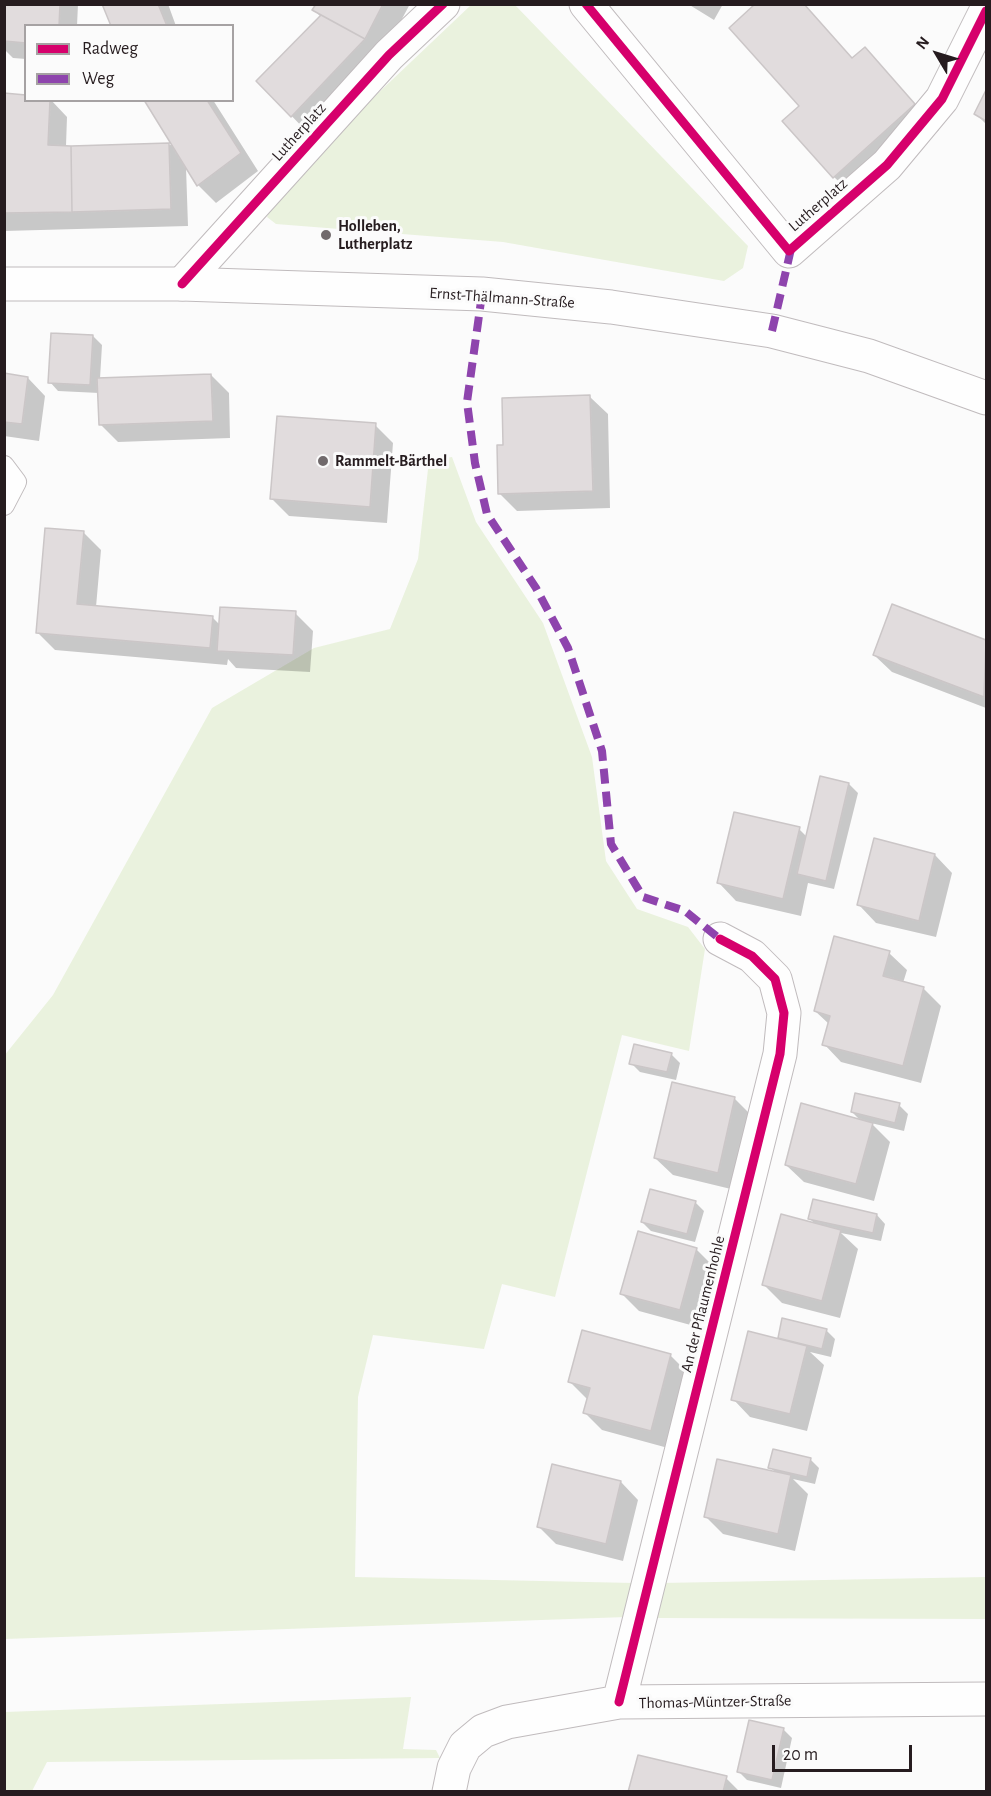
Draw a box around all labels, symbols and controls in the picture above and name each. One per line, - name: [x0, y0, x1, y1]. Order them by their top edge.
- legend: [24, 24, 234, 102]
- north arrow: [907, 24, 967, 84]
- text: N: [913, 34, 933, 52]
- text: Radweg: [82, 40, 138, 58]
- text: Weg: [82, 70, 114, 88]
- street label: Lutherplatz: [268, 99, 330, 165]
- street label: Lutherplatz: [785, 174, 851, 236]
- place label: Holleben, Lutherplatz: [338, 216, 413, 254]
- marker: Holleben, Lutherplatz: [319, 228, 333, 242]
- street label: Ernst-Thälmann-Straße: [429, 283, 575, 313]
- place label: Rammelt-Bärthel: [335, 451, 447, 471]
- marker: Rammelt-Bärthel: [316, 454, 330, 468]
- street label: An der Pflaumenhohle: [677, 1234, 729, 1374]
- street label: Thomas-Müntzer-Straße: [639, 1691, 791, 1713]
- scale bar: [775, 1733, 914, 1771]
- text: 20 m: [783, 1746, 818, 1764]

